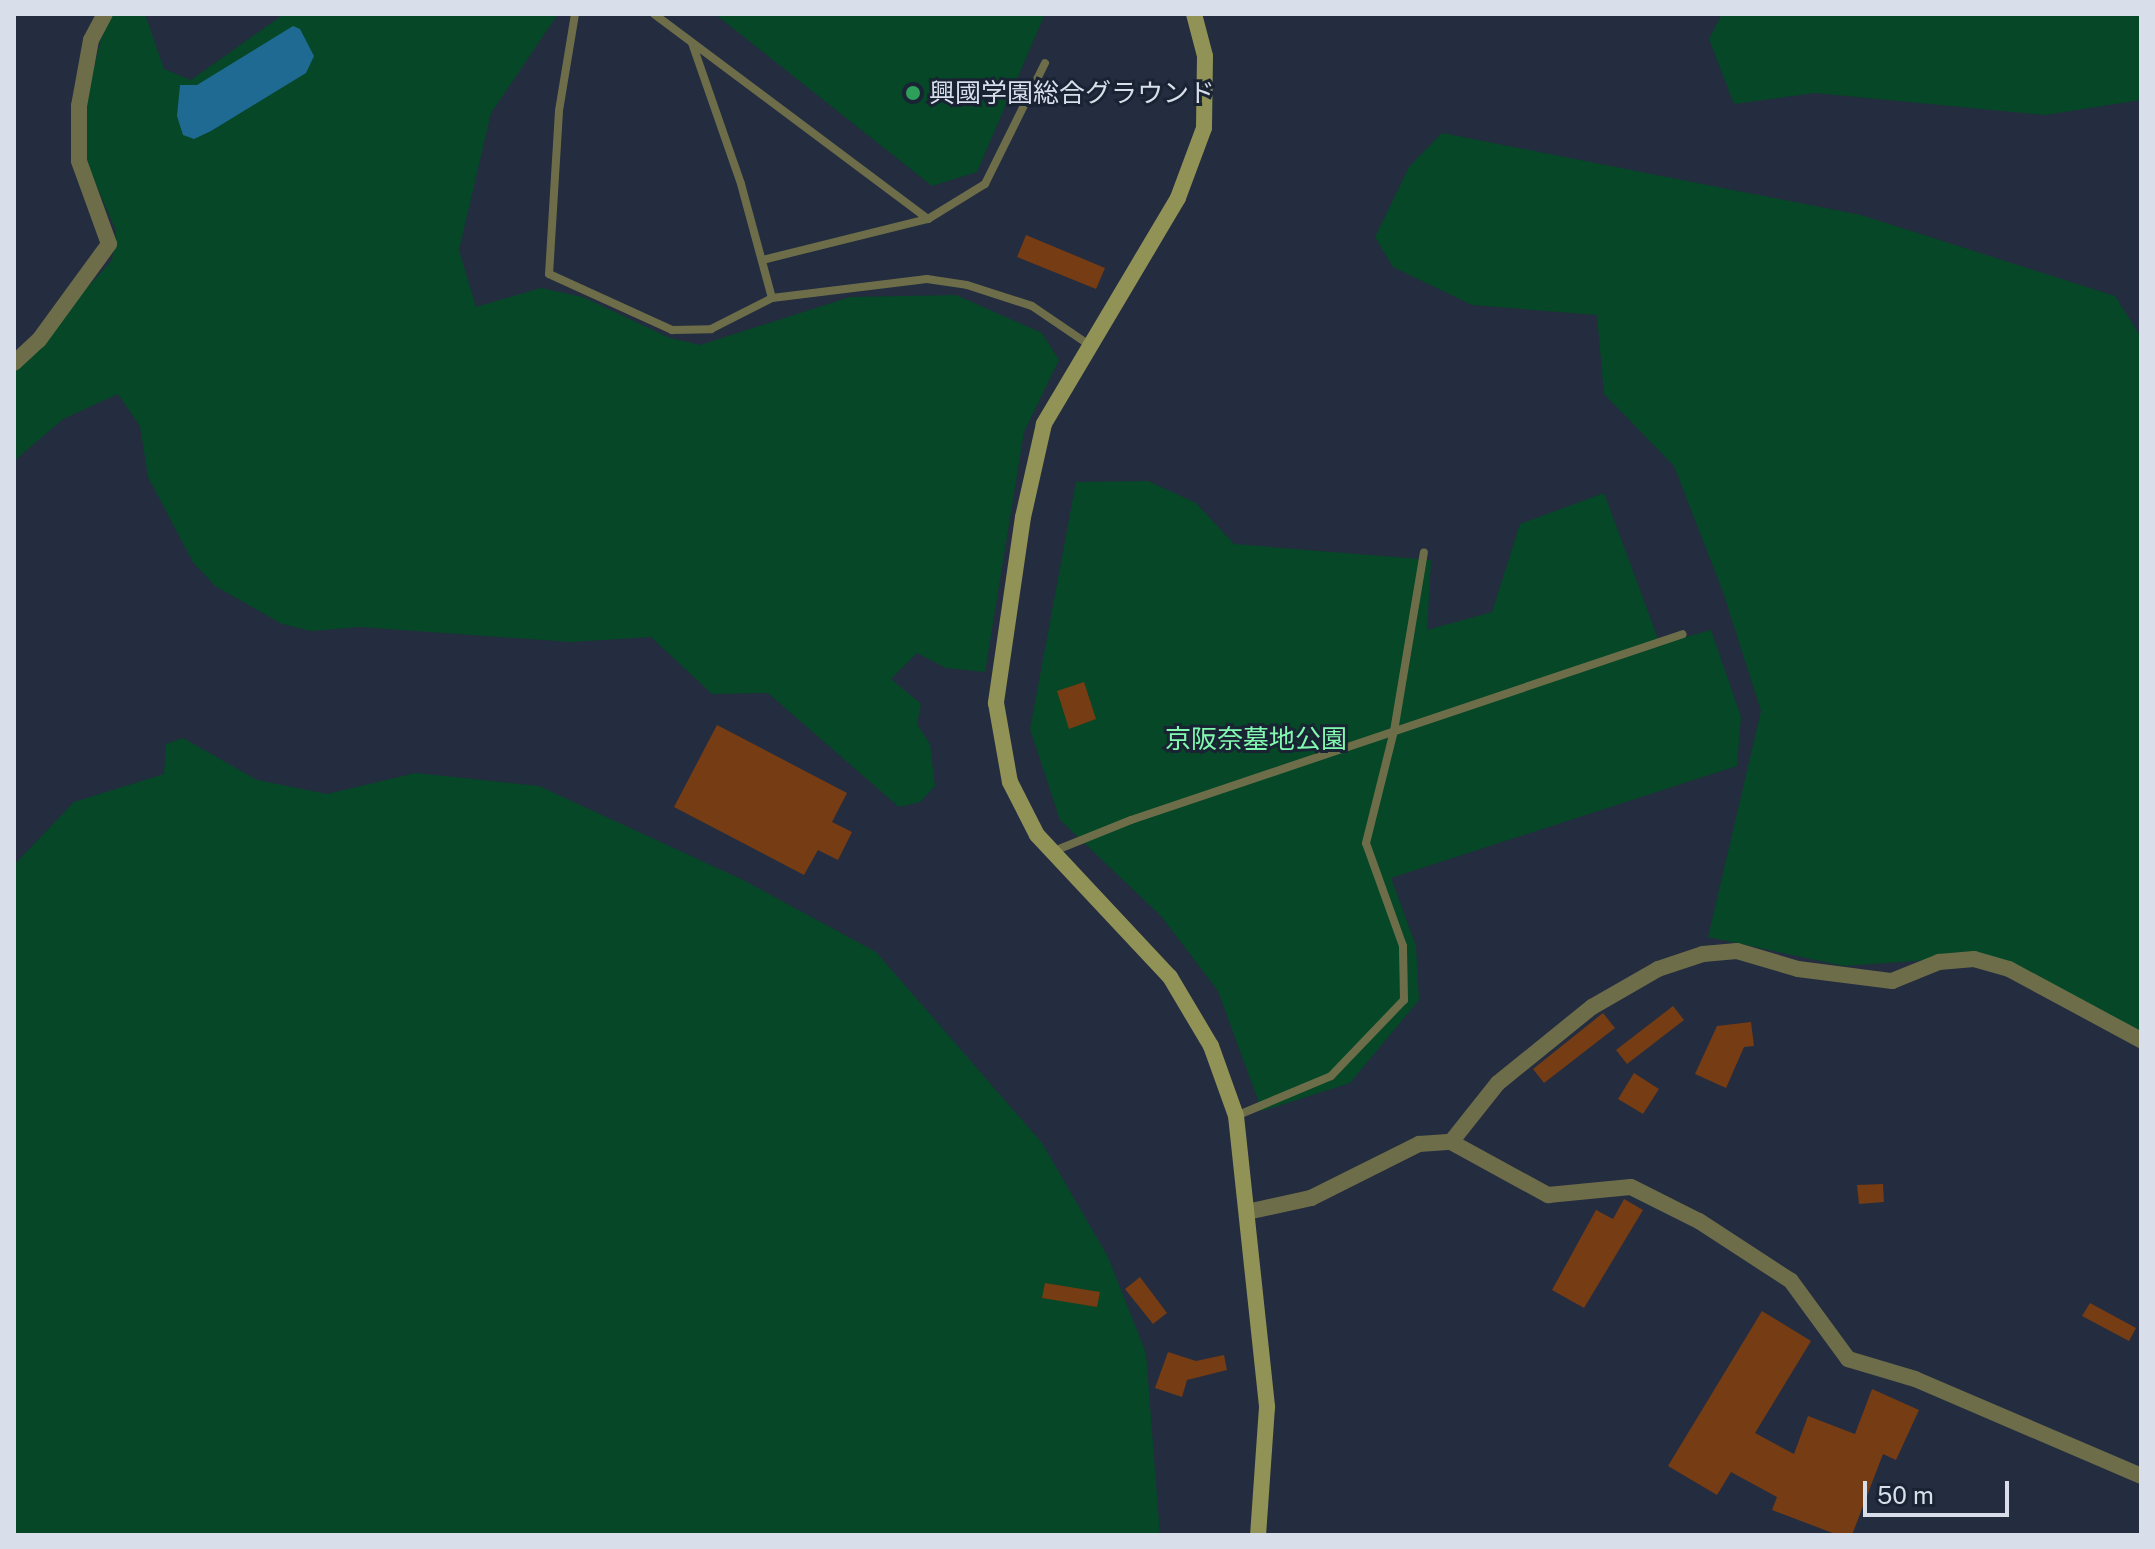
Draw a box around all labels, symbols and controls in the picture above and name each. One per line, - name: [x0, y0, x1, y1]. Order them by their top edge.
- place label: 興國学園総合グラウンド: [929, 77, 1215, 109]
- marker: 興國学園総合グラウンド: [904, 84, 922, 102]
- park label: 京阪奈墓地公園: [1165, 723, 1347, 755]
- scale bar: [1867, 1465, 2013, 1515]
- text: 50 m: [1877, 1481, 1934, 1509]

